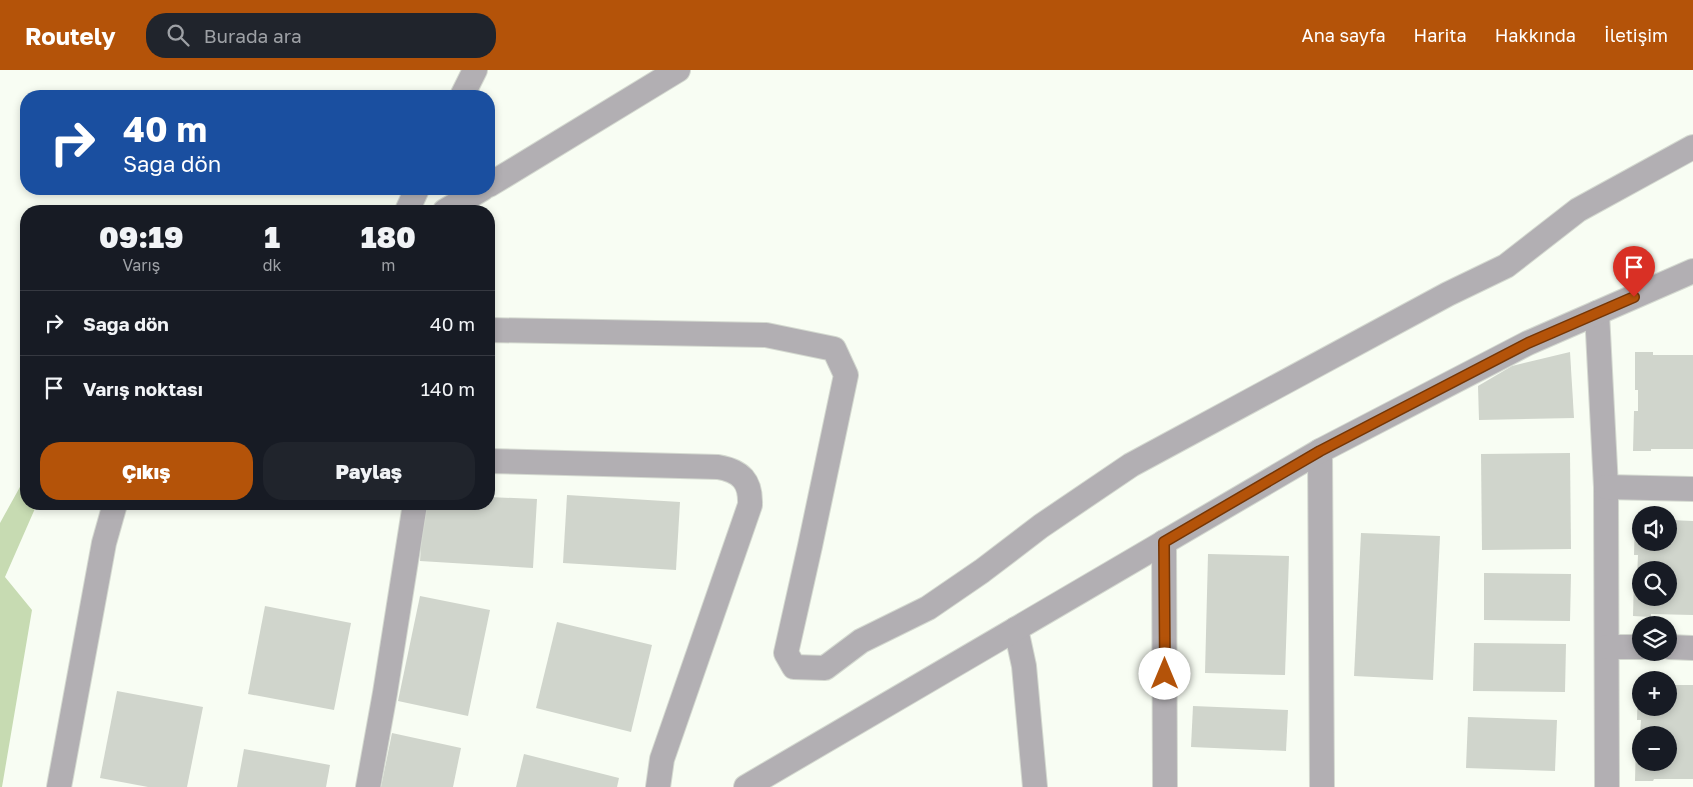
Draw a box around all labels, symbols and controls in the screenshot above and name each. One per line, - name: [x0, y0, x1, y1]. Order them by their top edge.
- search box: [146, 13, 496, 58]
- text: Routely: [25, 21, 116, 50]
- icon: search: [164, 21, 192, 49]
- text: Burada ara: [204, 24, 302, 47]
- text: Ana sayfa: [1302, 24, 1386, 46]
- text: Harita: [1414, 24, 1467, 46]
- text: Hakkında: [1495, 24, 1576, 46]
- text: İletişim: [1604, 24, 1668, 46]
- text: 40 m: [123, 108, 207, 150]
- icon: right: [40, 110, 105, 175]
- text: Sağa dön: [123, 150, 221, 177]
- text: 09:19: [99, 219, 184, 255]
- text: 1: [264, 219, 280, 255]
- text: 180: [361, 219, 416, 255]
- pin: [1613, 246, 1655, 297]
- icon: arrive: [1620, 253, 1648, 281]
- text: Varış: [122, 255, 160, 275]
- text: dk: [263, 255, 282, 275]
- text: m: [381, 255, 395, 275]
- icon: right: [40, 309, 68, 337]
- text: Sağa dön: [83, 312, 169, 335]
- text: 40 m: [430, 312, 475, 335]
- icon: arrive: [40, 374, 68, 402]
- text: Varış noktası: [83, 377, 203, 400]
- text: 140 m: [421, 377, 475, 400]
- button: Çıkış: [40, 442, 253, 500]
- button: Paylaş: [263, 442, 475, 500]
- map controls: [1632, 506, 1677, 771]
- button: sound: [1632, 506, 1677, 551]
- button: search: [1632, 561, 1677, 606]
- button: layers: [1632, 616, 1677, 661]
- position arrow: [1138, 647, 1190, 699]
- button: +: [1632, 671, 1677, 716]
- button: −: [1632, 726, 1677, 771]

